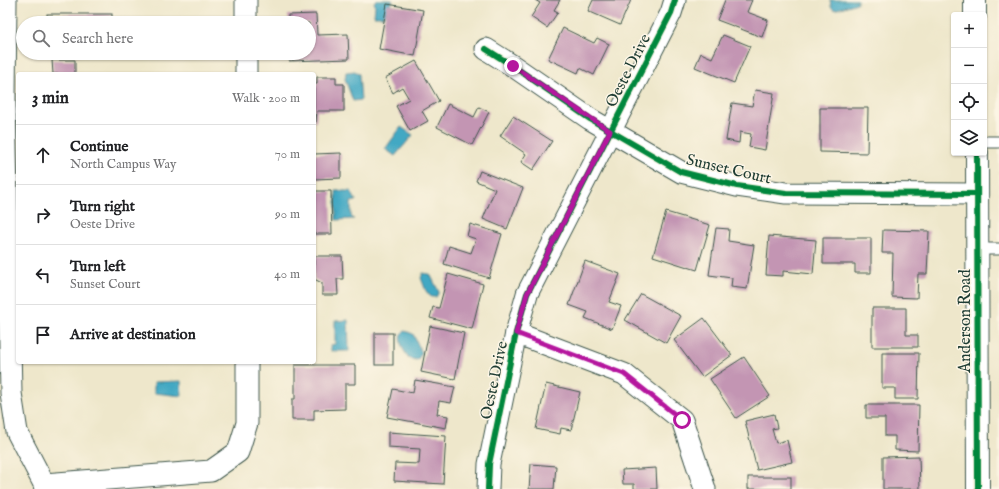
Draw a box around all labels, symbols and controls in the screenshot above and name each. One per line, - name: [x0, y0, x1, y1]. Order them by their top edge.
- map controls: [951, 12, 987, 156]
- button: +: [951, 12, 987, 48]
- search box: [16, 16, 316, 60]
- icon: search: [30, 27, 52, 49]
- text: Search here: [62, 29, 133, 48]
- street label: Oeste Drive: [602, 31, 656, 111]
- button: −: [951, 48, 987, 84]
- route end: [504, 57, 522, 75]
- button: locate: [951, 84, 987, 120]
- text: 3 min: [32, 88, 69, 109]
- text: Walk · 200 m: [232, 90, 300, 107]
- button: layers: [951, 120, 987, 156]
- text: Continue: [70, 137, 128, 156]
- icon: ahead: [32, 144, 54, 166]
- text: 70 m: [275, 146, 300, 163]
- street label: Sunset Court: [684, 150, 774, 190]
- text: North Campus Way: [70, 156, 176, 173]
- text: Turn right: [70, 197, 135, 216]
- icon: right: [32, 204, 54, 226]
- text: 90 m: [275, 206, 300, 223]
- text: Oeste Drive: [70, 216, 135, 233]
- text: Turn left: [70, 257, 126, 276]
- icon: left: [32, 264, 54, 286]
- text: 40 m: [274, 266, 300, 283]
- street label: Anderson Road: [956, 269, 976, 374]
- text: Sunset Court: [70, 276, 140, 293]
- icon: arrive: [32, 324, 54, 346]
- text: Arrive at destination: [70, 325, 196, 344]
- street label: Oeste Drive: [477, 339, 513, 422]
- route start: [673, 411, 691, 429]

